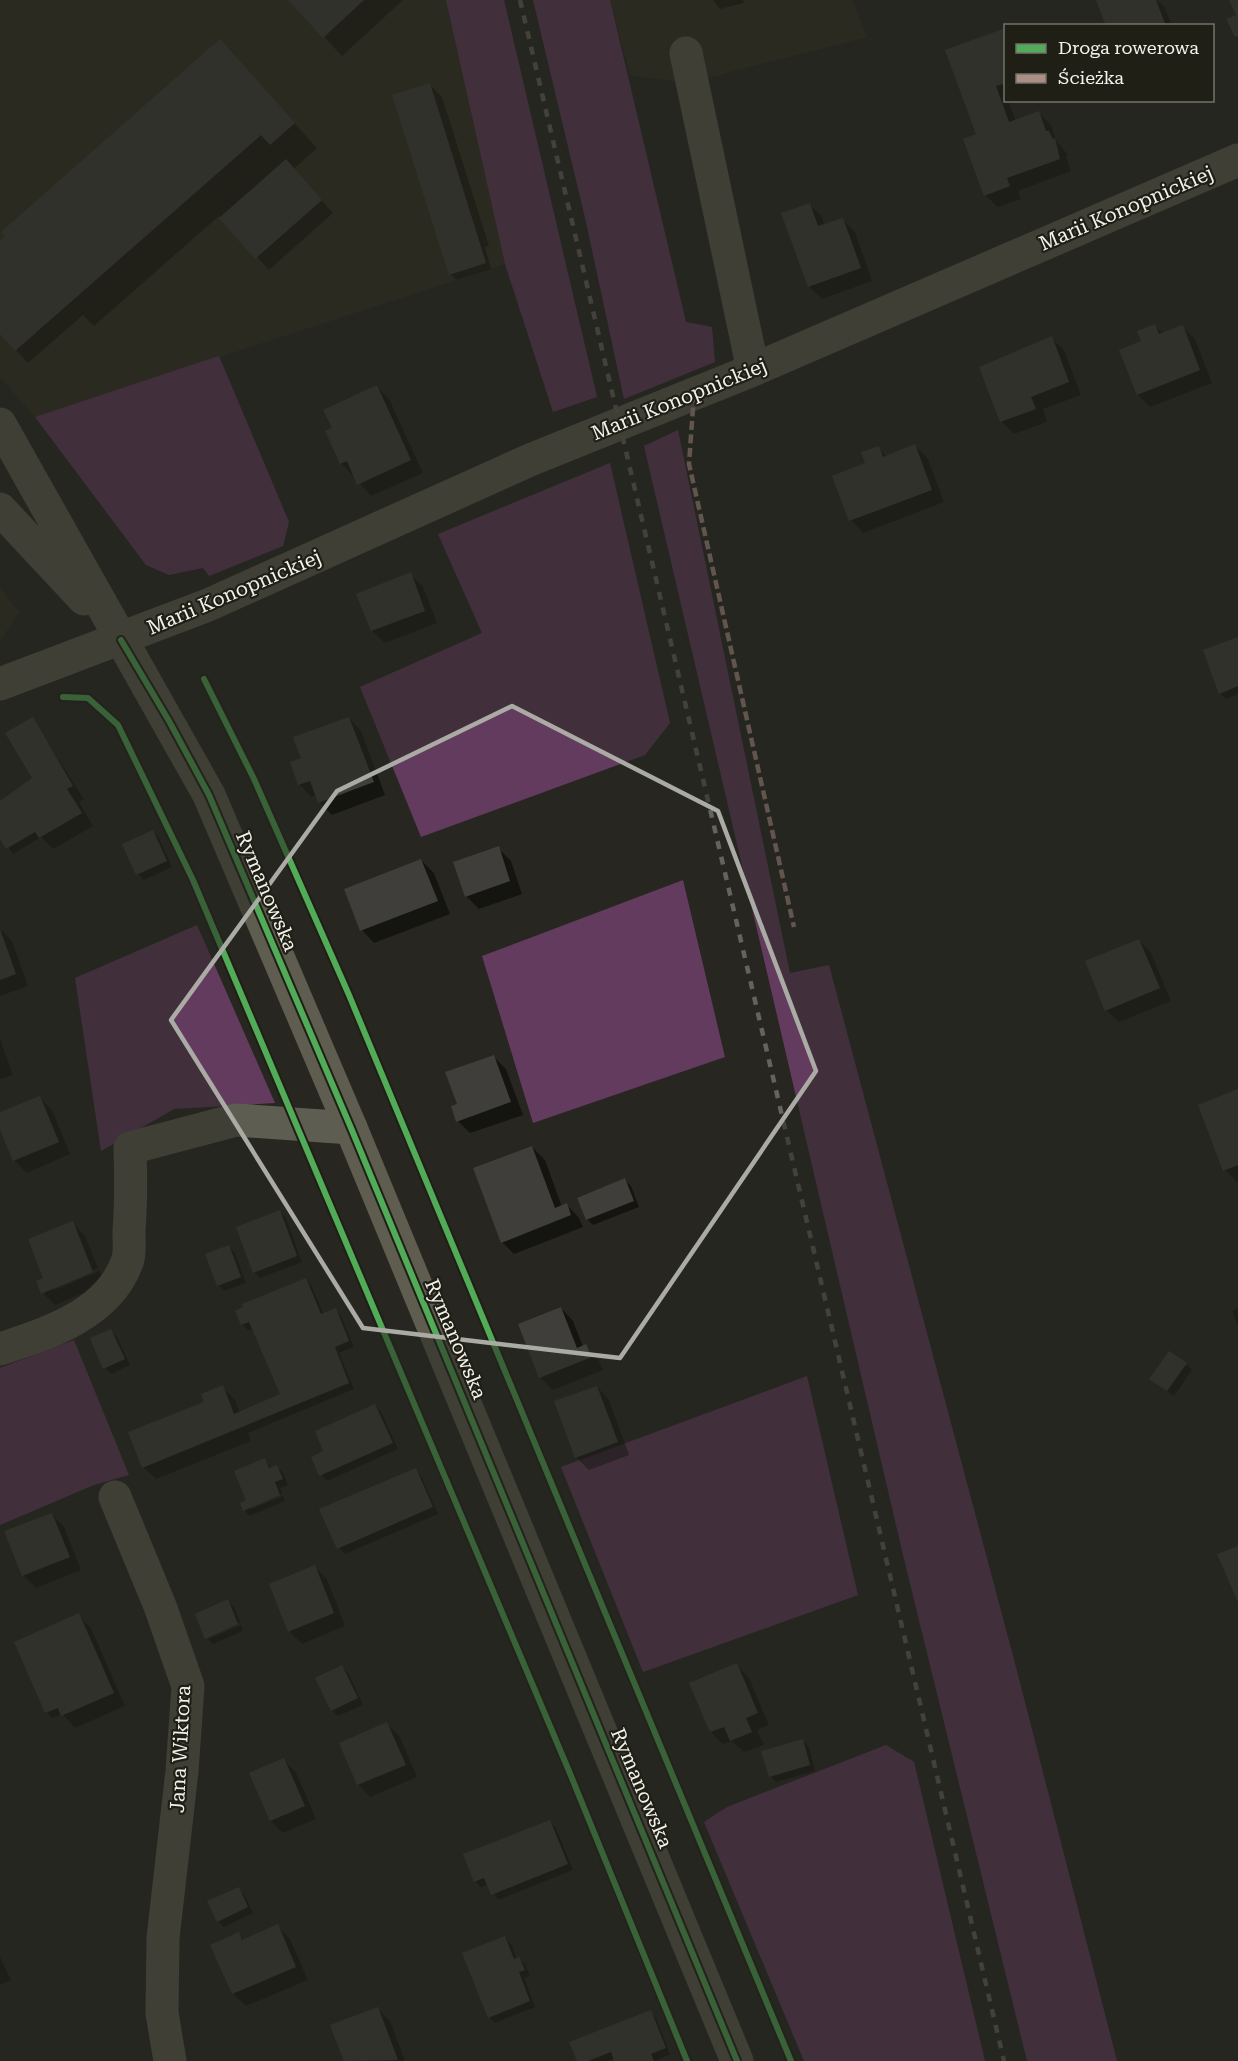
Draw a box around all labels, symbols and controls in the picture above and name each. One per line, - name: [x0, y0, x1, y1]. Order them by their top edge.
- legend: [1004, 24, 1214, 102]
- text: Droga rowerowa: [1058, 37, 1199, 58]
- text: Ścieżka: [1058, 67, 1124, 88]
- street label: Marii Konopnickiej: [1035, 160, 1217, 256]
- street label: Marii Konopnickiej: [588, 353, 770, 445]
- street label: Marii Konopnickiej: [143, 544, 325, 640]
- street label: Rymanowska: [231, 827, 303, 955]
- street label: Rymanowska: [420, 1275, 492, 1403]
- street label: Jana Wiktora: [165, 1684, 195, 1814]
- street label: Rymanowska: [606, 1724, 678, 1852]

